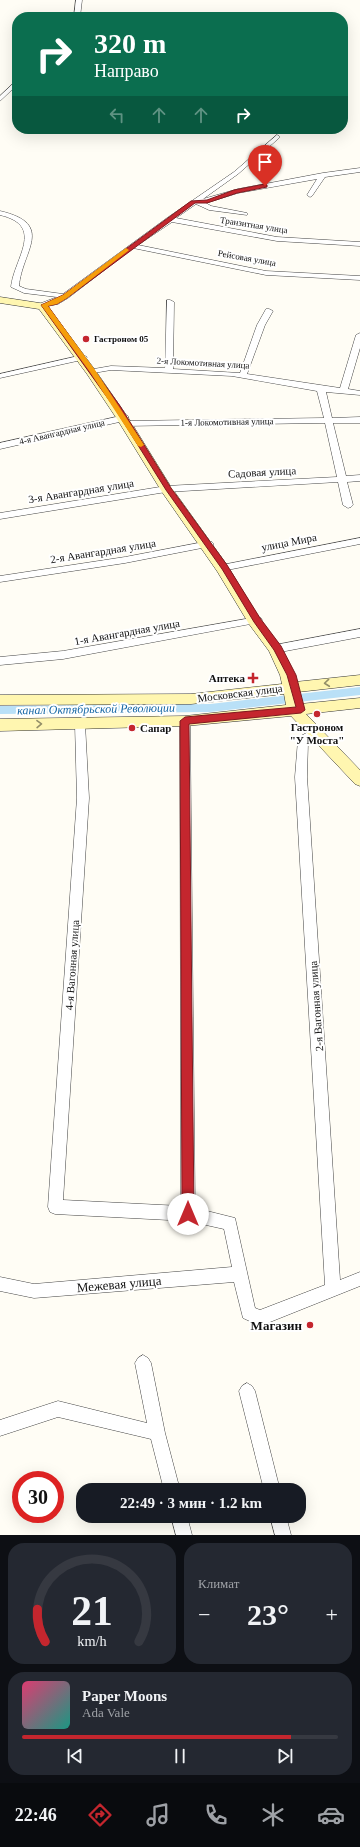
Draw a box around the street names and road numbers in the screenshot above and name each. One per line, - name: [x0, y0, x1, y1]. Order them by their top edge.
- street label: Транзитная улица: [220, 215, 288, 235]
- street label: Рейсовая улица: [217, 248, 277, 268]
- street label: 2-я Локомотивная улица: [156, 356, 250, 370]
- street label: 1-я Локомотивная улица: [180, 416, 274, 428]
- street label: 4-я Авангардная улица: [18, 417, 106, 447]
- street label: Садовая улица: [228, 464, 296, 480]
- street label: 3-я Авангардная улица: [27, 477, 135, 505]
- street label: улица Мира: [260, 531, 318, 553]
- street label: 2-я Авангардная улица: [49, 537, 157, 565]
- street label: 1-я Авангардная улица: [73, 617, 181, 647]
- street label: Московская улица: [197, 682, 283, 704]
- street label: 4-я Вагонная улица: [63, 919, 81, 1011]
- street label: 2-я Вагонная улица: [307, 960, 325, 1052]
- street label: Межевая улица: [76, 1273, 162, 1295]

